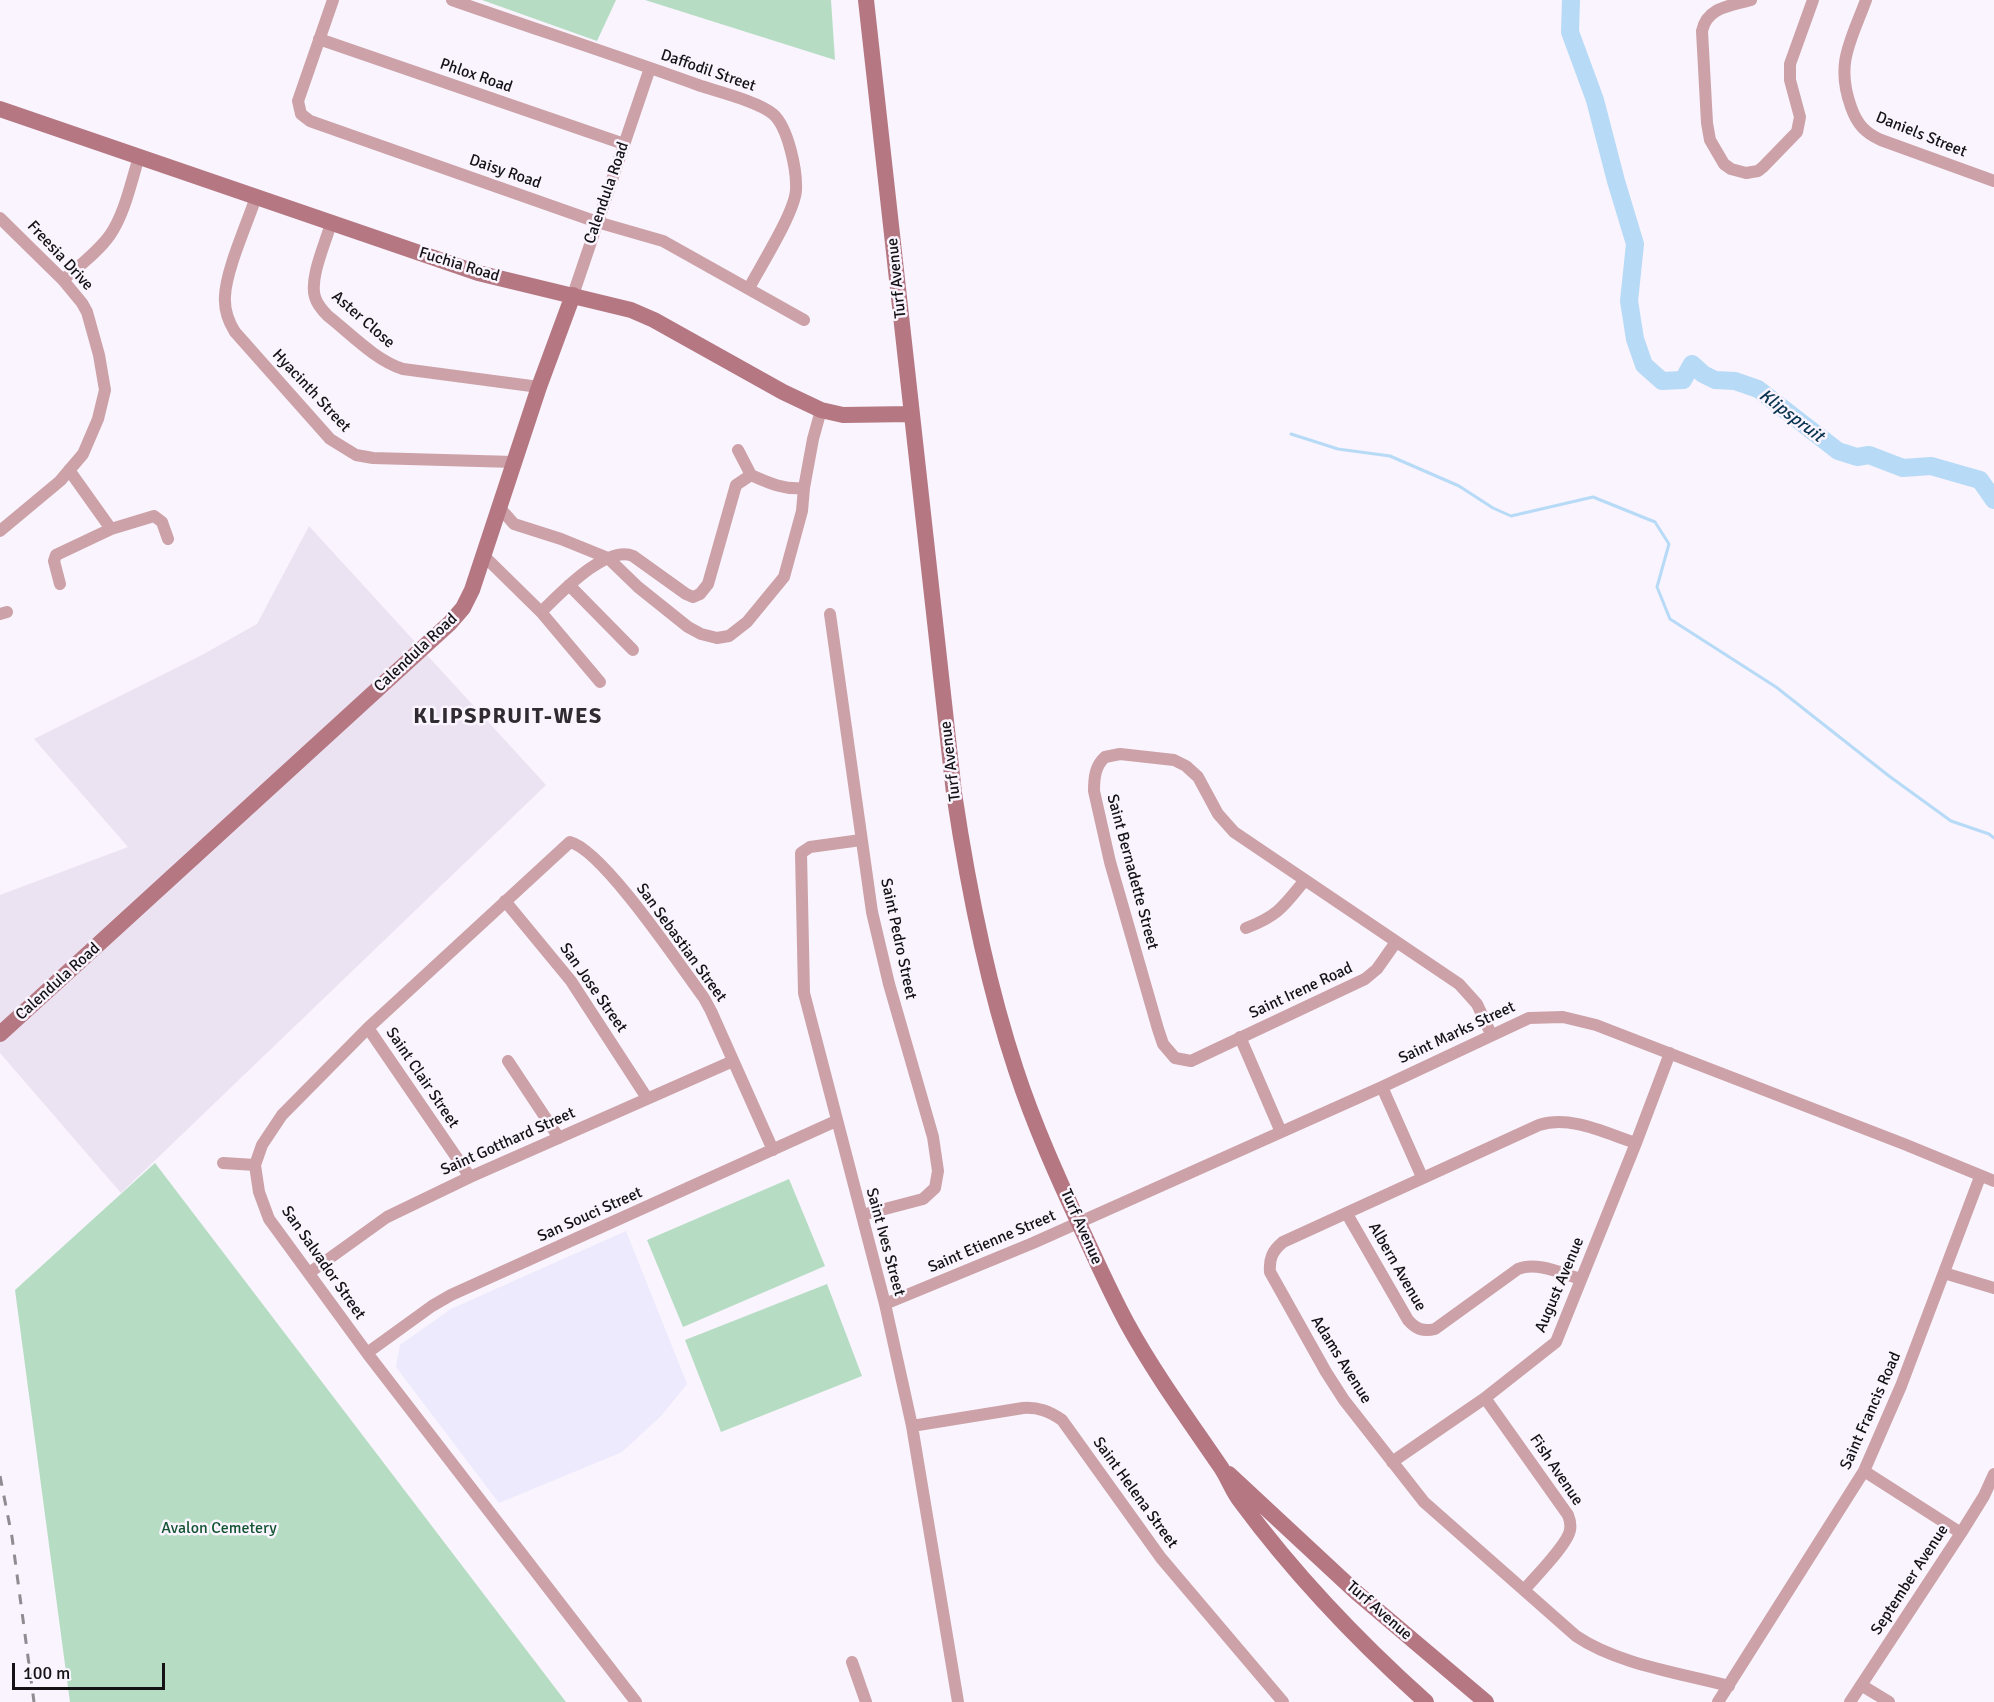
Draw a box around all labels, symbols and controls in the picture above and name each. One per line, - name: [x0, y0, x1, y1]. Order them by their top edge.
- street label: Daffodil Street: [658, 46, 758, 96]
- street label: Phlox Road: [437, 55, 515, 97]
- street label: Daniels Street: [1873, 108, 1969, 162]
- street label: Calendula Road: [581, 139, 633, 247]
- street label: Daisy Road: [466, 151, 544, 193]
- street label: Freesia Drive: [23, 217, 97, 295]
- street label: Turf Avenue: [883, 237, 911, 319]
- street label: Fuchia Road: [416, 244, 502, 286]
- street label: Aster Close: [328, 287, 398, 353]
- street label: Hyacinth Street: [268, 346, 354, 436]
- water label: Klipspruit: [1754, 385, 1828, 447]
- street label: Calendula Road: [370, 610, 462, 696]
- district label: KLIPSPRUIT-WES: [413, 704, 603, 730]
- street label: Turf Avenue: [937, 720, 965, 802]
- street label: Saint Bernadette Street: [1102, 792, 1162, 952]
- street label: Saint Pedro Street: [876, 877, 920, 1001]
- street label: San Sebastian Street: [632, 880, 730, 1006]
- street label: Calendula Road: [12, 939, 104, 1025]
- street label: San Jose Street: [555, 940, 631, 1036]
- street label: Saint Irene Road: [1246, 959, 1356, 1023]
- street label: Saint Marks Street: [1396, 998, 1518, 1068]
- street label: Saint Clair Street: [381, 1024, 463, 1132]
- street label: Saint Gotthard Street: [438, 1104, 578, 1180]
- street label: San Souci Street: [535, 1183, 645, 1247]
- street label: Saint Ives Street: [861, 1186, 909, 1298]
- street label: Turf Avenue: [1056, 1186, 1106, 1268]
- street label: San Salvador Street: [277, 1203, 369, 1323]
- street label: Saint Etienne Street: [925, 1206, 1059, 1278]
- street label: Albern Avenue: [1364, 1219, 1430, 1315]
- street label: August Avenue: [1531, 1234, 1589, 1336]
- street label: Adams Avenue: [1306, 1313, 1376, 1407]
- street label: Saint Francis Road: [1836, 1349, 1906, 1473]
- street label: Fish Avenue: [1525, 1431, 1587, 1509]
- street label: Saint Helena Street: [1088, 1434, 1182, 1552]
- park label: Avalon Cemetery: [161, 1519, 277, 1539]
- street label: September Avenue: [1867, 1521, 1953, 1639]
- street label: Turf Avenue: [1342, 1577, 1416, 1645]
- scale bar: [15, 1651, 168, 1689]
- text: 100 m: [23, 1662, 70, 1684]

